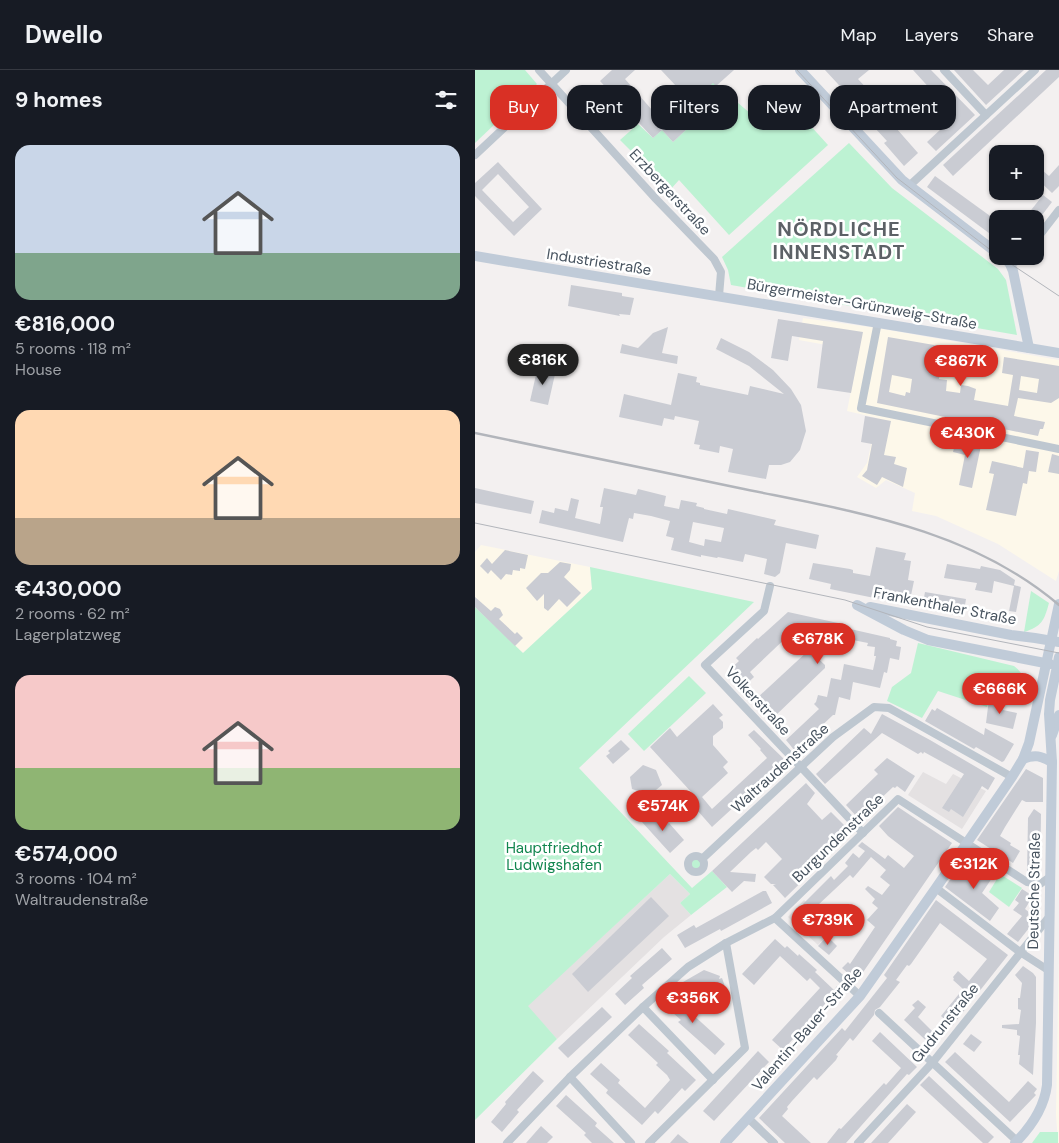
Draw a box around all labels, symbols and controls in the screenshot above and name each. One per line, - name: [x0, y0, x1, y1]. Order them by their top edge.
- text: Dwello: [25, 19, 103, 50]
- text: Map: [841, 23, 877, 47]
- text: Layers: [905, 23, 959, 47]
- text: Share: [987, 23, 1034, 47]
- chip: Buy: [490, 85, 557, 130]
- chip: Rent: [567, 85, 641, 130]
- chip: Filters: [651, 85, 738, 130]
- chip: New: [748, 85, 820, 130]
- chip: Apartment: [830, 85, 956, 130]
- text: 9 homes: [15, 86, 103, 114]
- icon: filters: [432, 86, 460, 114]
- street label: Erzbergerstraße: [625, 144, 715, 240]
- map controls: [989, 145, 1044, 265]
- button: +: [989, 145, 1044, 200]
- icon: home: [193, 178, 283, 268]
- button: −: [989, 210, 1044, 265]
- district label: NÖRDLICHE INNENSTADT: [772, 216, 906, 265]
- street label: Industriestraße: [545, 244, 653, 280]
- street label: Bürgermeister-Grünzweig-Straße: [746, 274, 978, 334]
- text: €816,000: [15, 310, 115, 338]
- text: 5 rooms · 118 m²: [15, 338, 131, 359]
- pin: €816K: [508, 344, 578, 386]
- pin: €867K: [926, 344, 996, 387]
- text: €816K: [519, 349, 567, 370]
- text: €867K: [935, 350, 987, 371]
- text: House: [15, 359, 62, 380]
- pin: €430K: [933, 416, 1003, 459]
- text: €430K: [941, 422, 995, 443]
- icon: home: [193, 443, 283, 533]
- text: €430,000: [15, 575, 122, 603]
- street label: Frankenthaler Straße: [872, 582, 1018, 630]
- text: 2 rooms · 62 m²: [15, 603, 130, 624]
- pin: €678K: [783, 622, 853, 665]
- text: Lagerplatzweg: [15, 624, 121, 645]
- text: €678K: [792, 628, 844, 649]
- street label: Volkerstraße: [721, 662, 795, 740]
- pin: €666K: [965, 672, 1035, 715]
- text: €666K: [973, 678, 1027, 699]
- icon: home: [193, 708, 283, 798]
- street label: Waltraudenstraße: [727, 719, 833, 817]
- street label: Burgundenstraße: [788, 789, 888, 887]
- pin: €574K: [628, 790, 698, 832]
- text: €574K: [637, 795, 689, 816]
- street label: Deutsche Straße: [1023, 832, 1045, 950]
- park label: Hauptfriedhof Ludwigshafen: [506, 838, 602, 875]
- text: €574,000: [15, 840, 118, 868]
- pin: €312K: [939, 848, 1009, 890]
- text: €312K: [950, 853, 998, 874]
- text: 3 rooms · 104 m²: [15, 868, 137, 889]
- text: Waltraudenstraße: [15, 889, 148, 910]
- pin: €739K: [793, 904, 863, 946]
- text: €739K: [803, 909, 853, 930]
- street label: Valentin-Bauer-Straße: [747, 963, 867, 1095]
- street label: Gudrunstraße: [907, 979, 983, 1067]
- pin: €356K: [658, 982, 728, 1024]
- text: €356K: [667, 987, 719, 1008]

